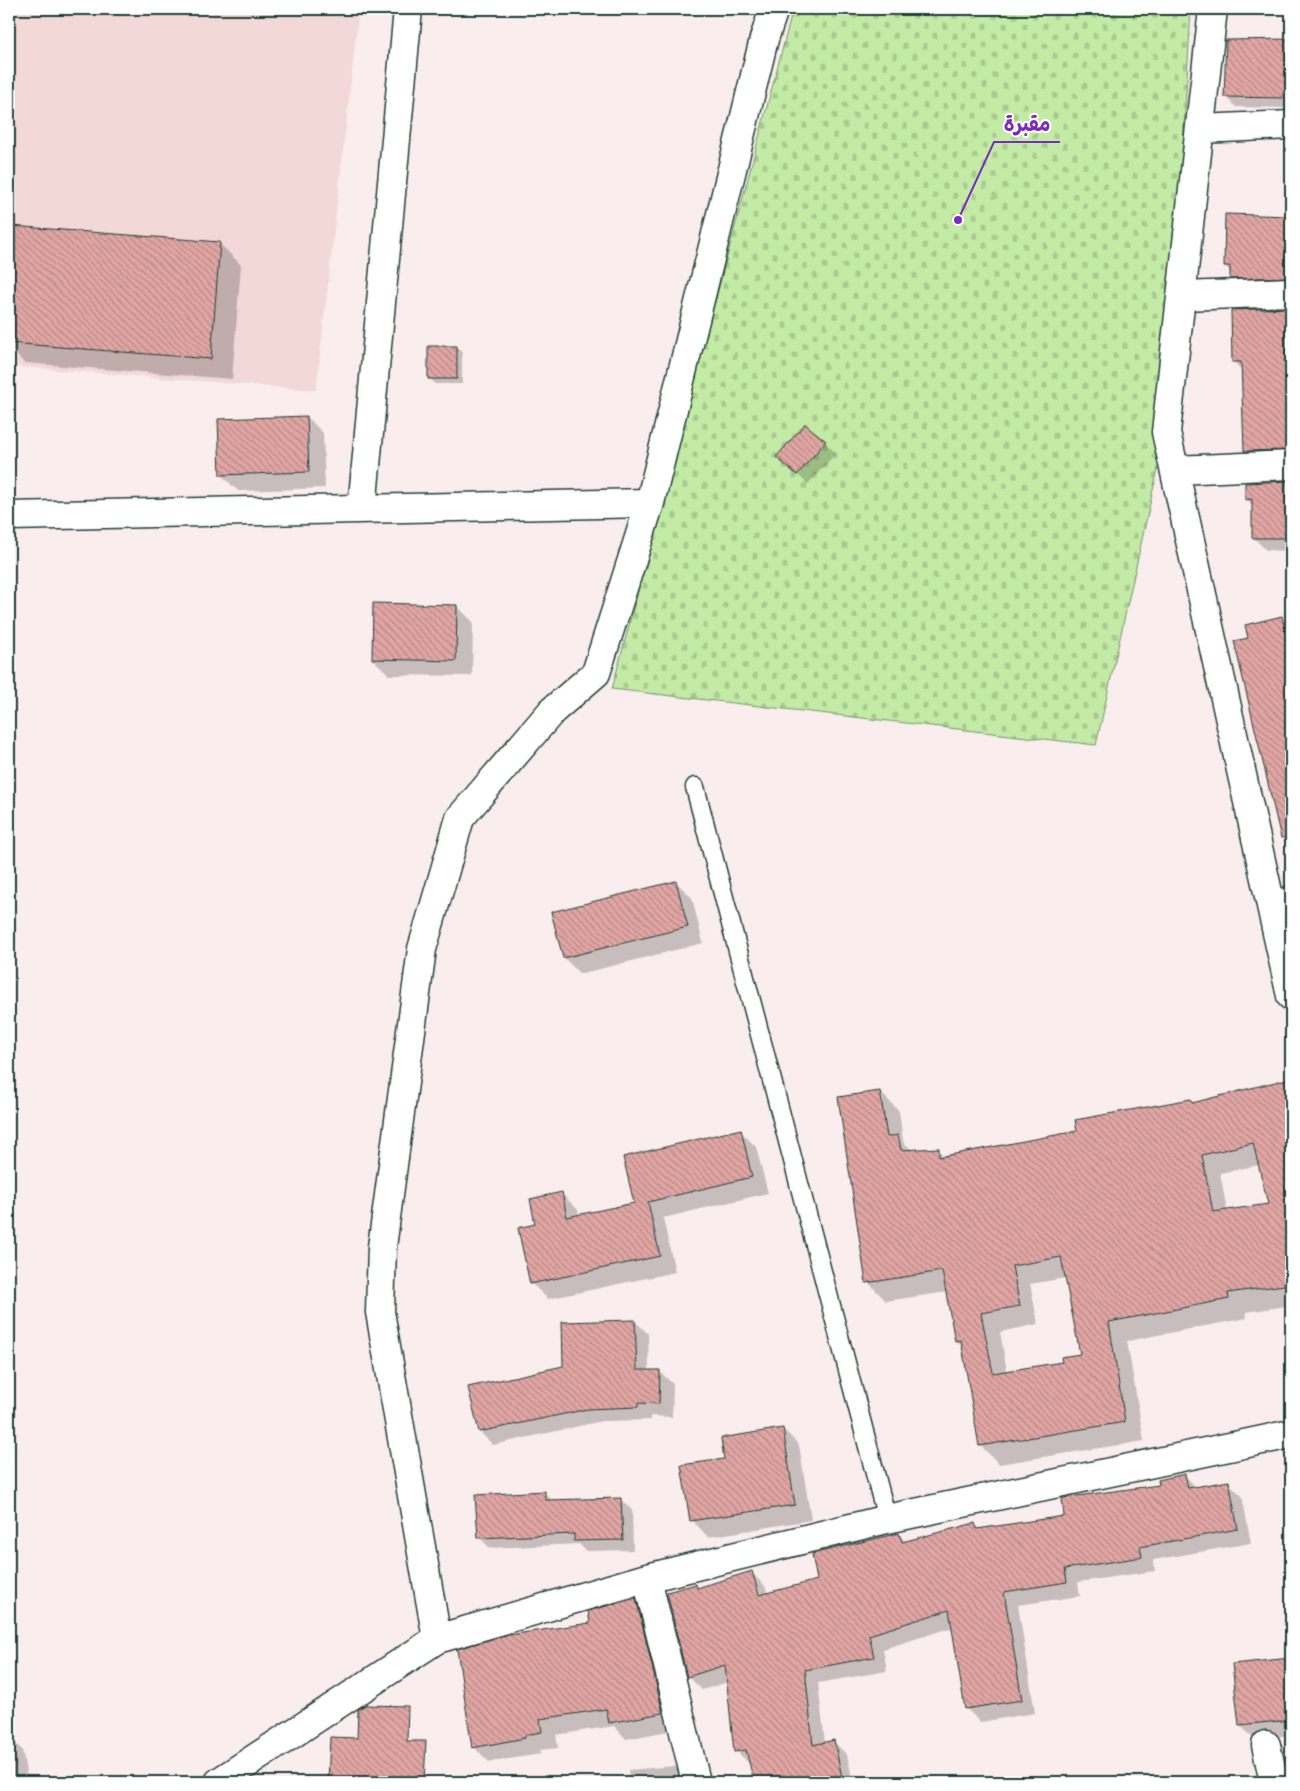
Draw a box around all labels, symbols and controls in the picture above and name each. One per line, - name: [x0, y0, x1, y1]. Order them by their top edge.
- callout: مقبرة: [994, 107, 1060, 142]
- text: مقبرة: [1004, 113, 1050, 137]

